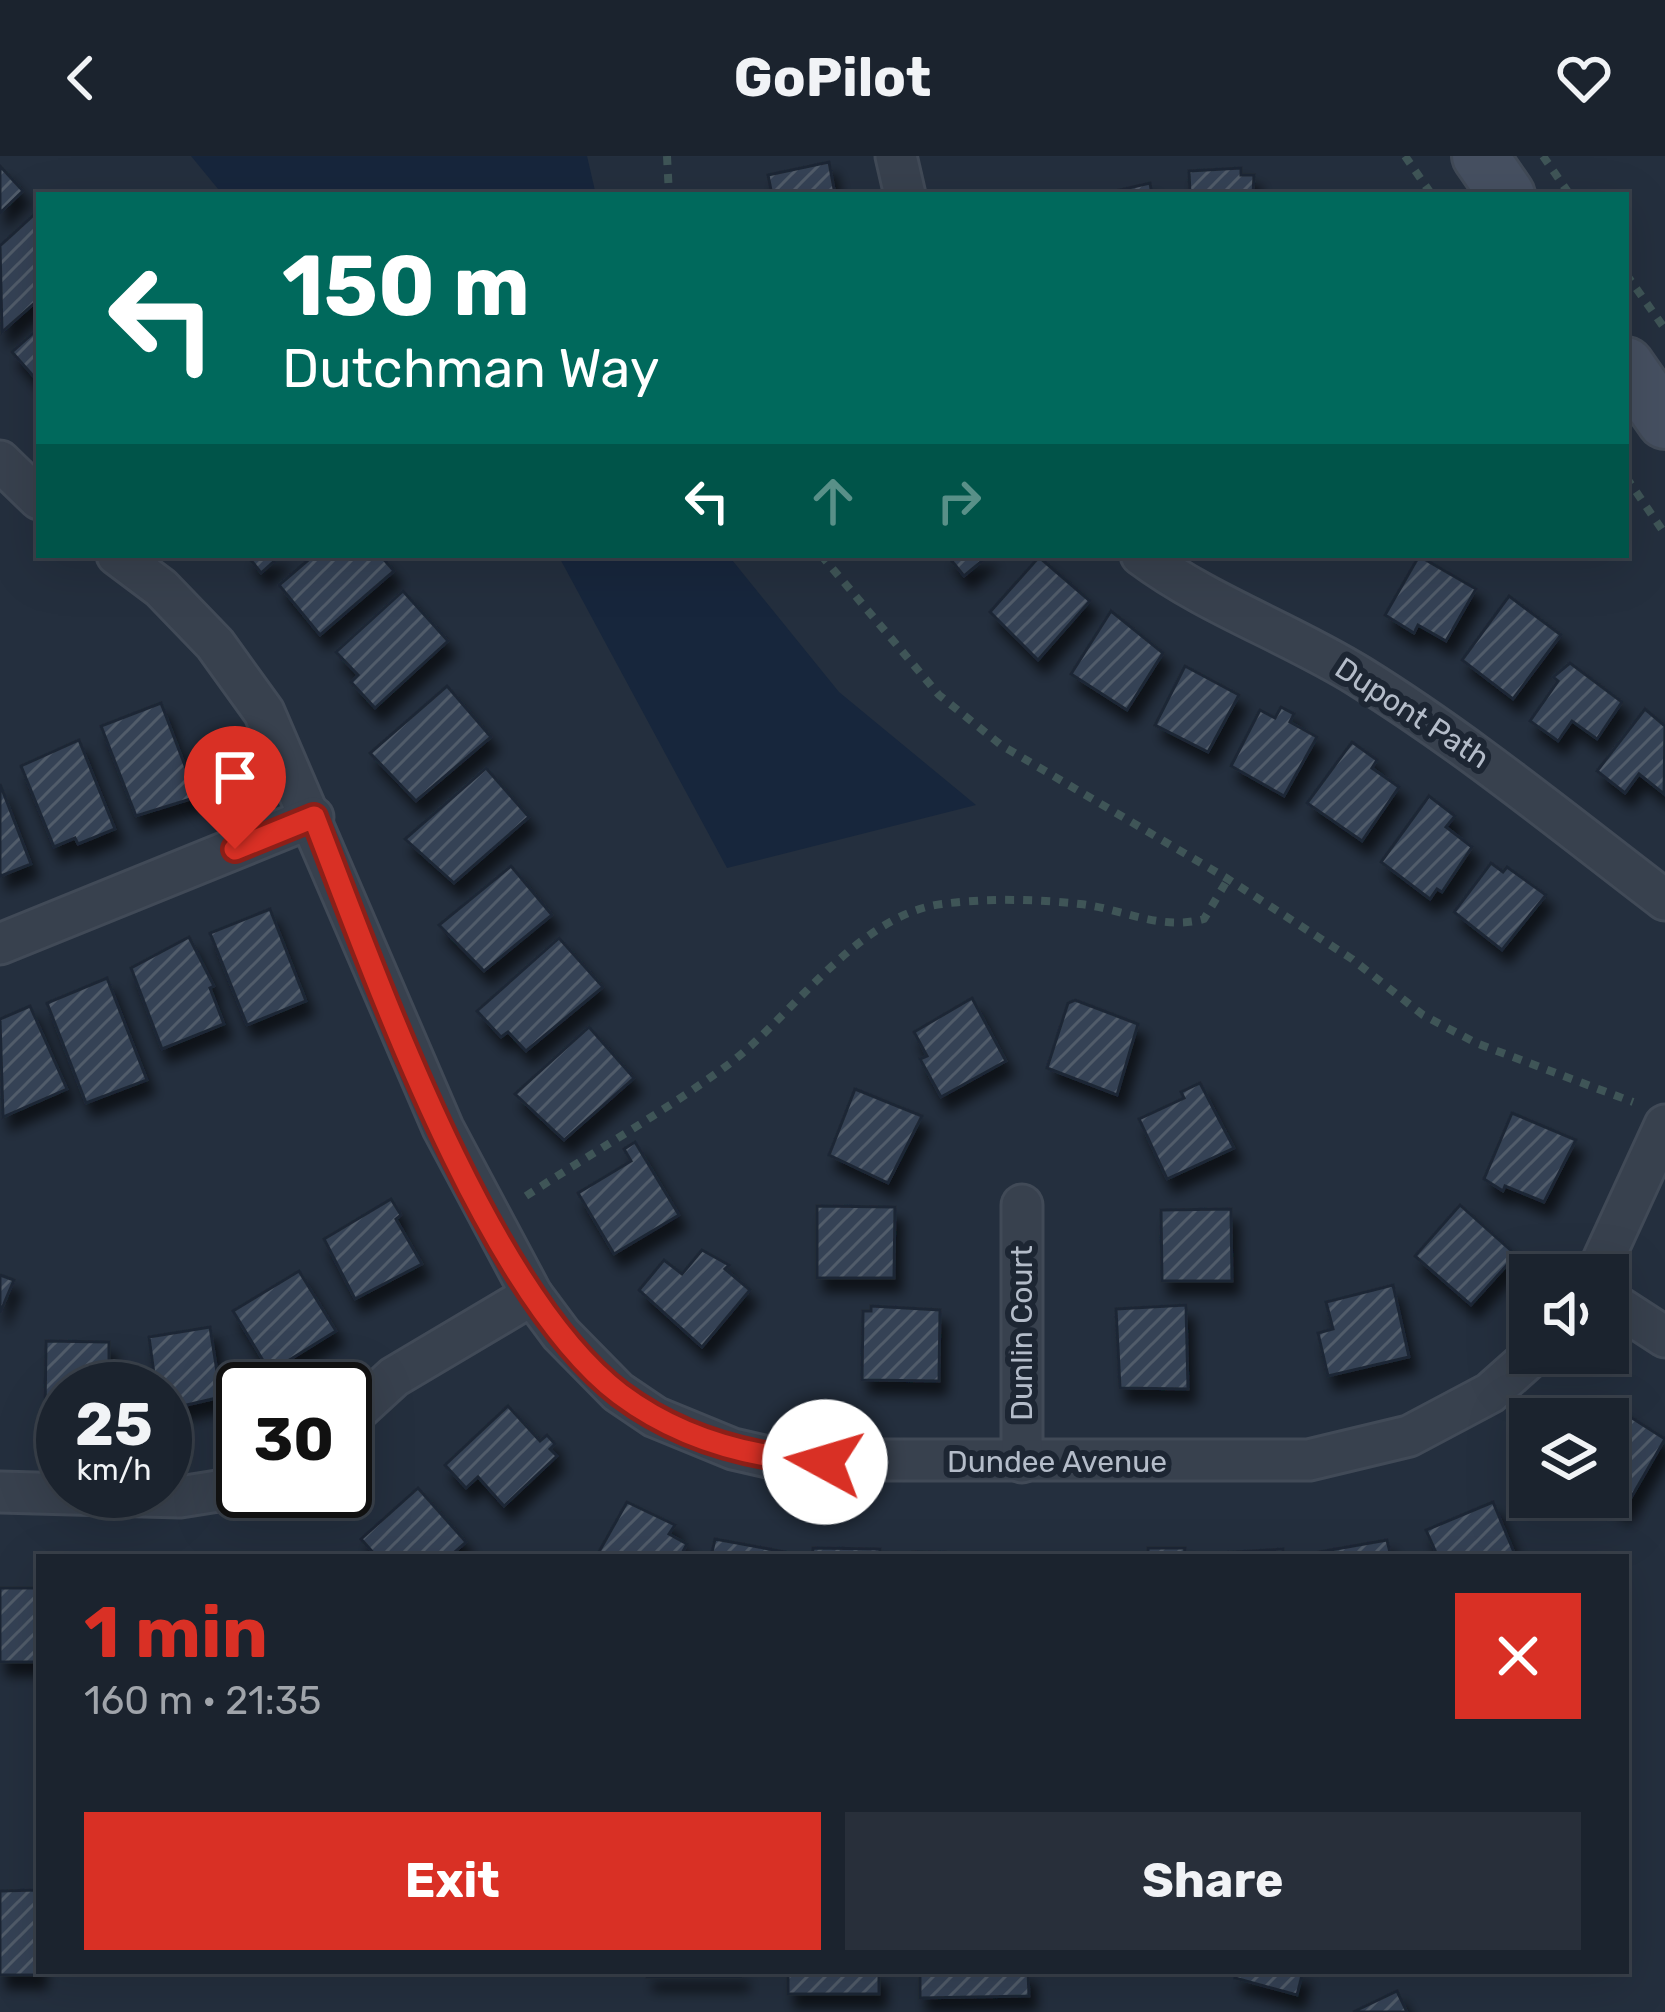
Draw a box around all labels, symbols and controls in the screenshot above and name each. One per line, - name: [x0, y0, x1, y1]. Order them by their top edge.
- icon: back: [48, 45, 114, 111]
- icon: heart: [1551, 45, 1617, 111]
- text: GoPilot: [734, 46, 931, 110]
- text: 150 m: [282, 236, 530, 336]
- icon: left: [84, 240, 240, 396]
- text: Dutchman Way: [282, 337, 659, 401]
- icon: left: [674, 468, 740, 534]
- icon: ahead: [800, 468, 866, 534]
- icon: right: [926, 468, 992, 534]
- street label: Dupont Path: [1328, 650, 1496, 776]
- pin: [184, 726, 286, 849]
- icon: arrive: [202, 744, 268, 810]
- street label: Dunlin Court: [1004, 1245, 1040, 1421]
- map controls: [1509, 1254, 1629, 1518]
- button: sound: [1509, 1254, 1629, 1374]
- speed limit sign: 30: [216, 1362, 372, 1518]
- text: 25: [75, 1389, 153, 1460]
- button: layers: [1509, 1398, 1629, 1518]
- position arrow: [762, 1399, 888, 1525]
- street label: Dundee Avenue: [947, 1444, 1167, 1480]
- text: km/h: [77, 1452, 151, 1488]
- text: 1 min: [84, 1590, 268, 1675]
- button: close: [1455, 1593, 1581, 1719]
- text: 160 m · 21:35: [84, 1678, 321, 1724]
- button: Exit: [84, 1812, 821, 1950]
- button: Share: [845, 1812, 1581, 1950]

